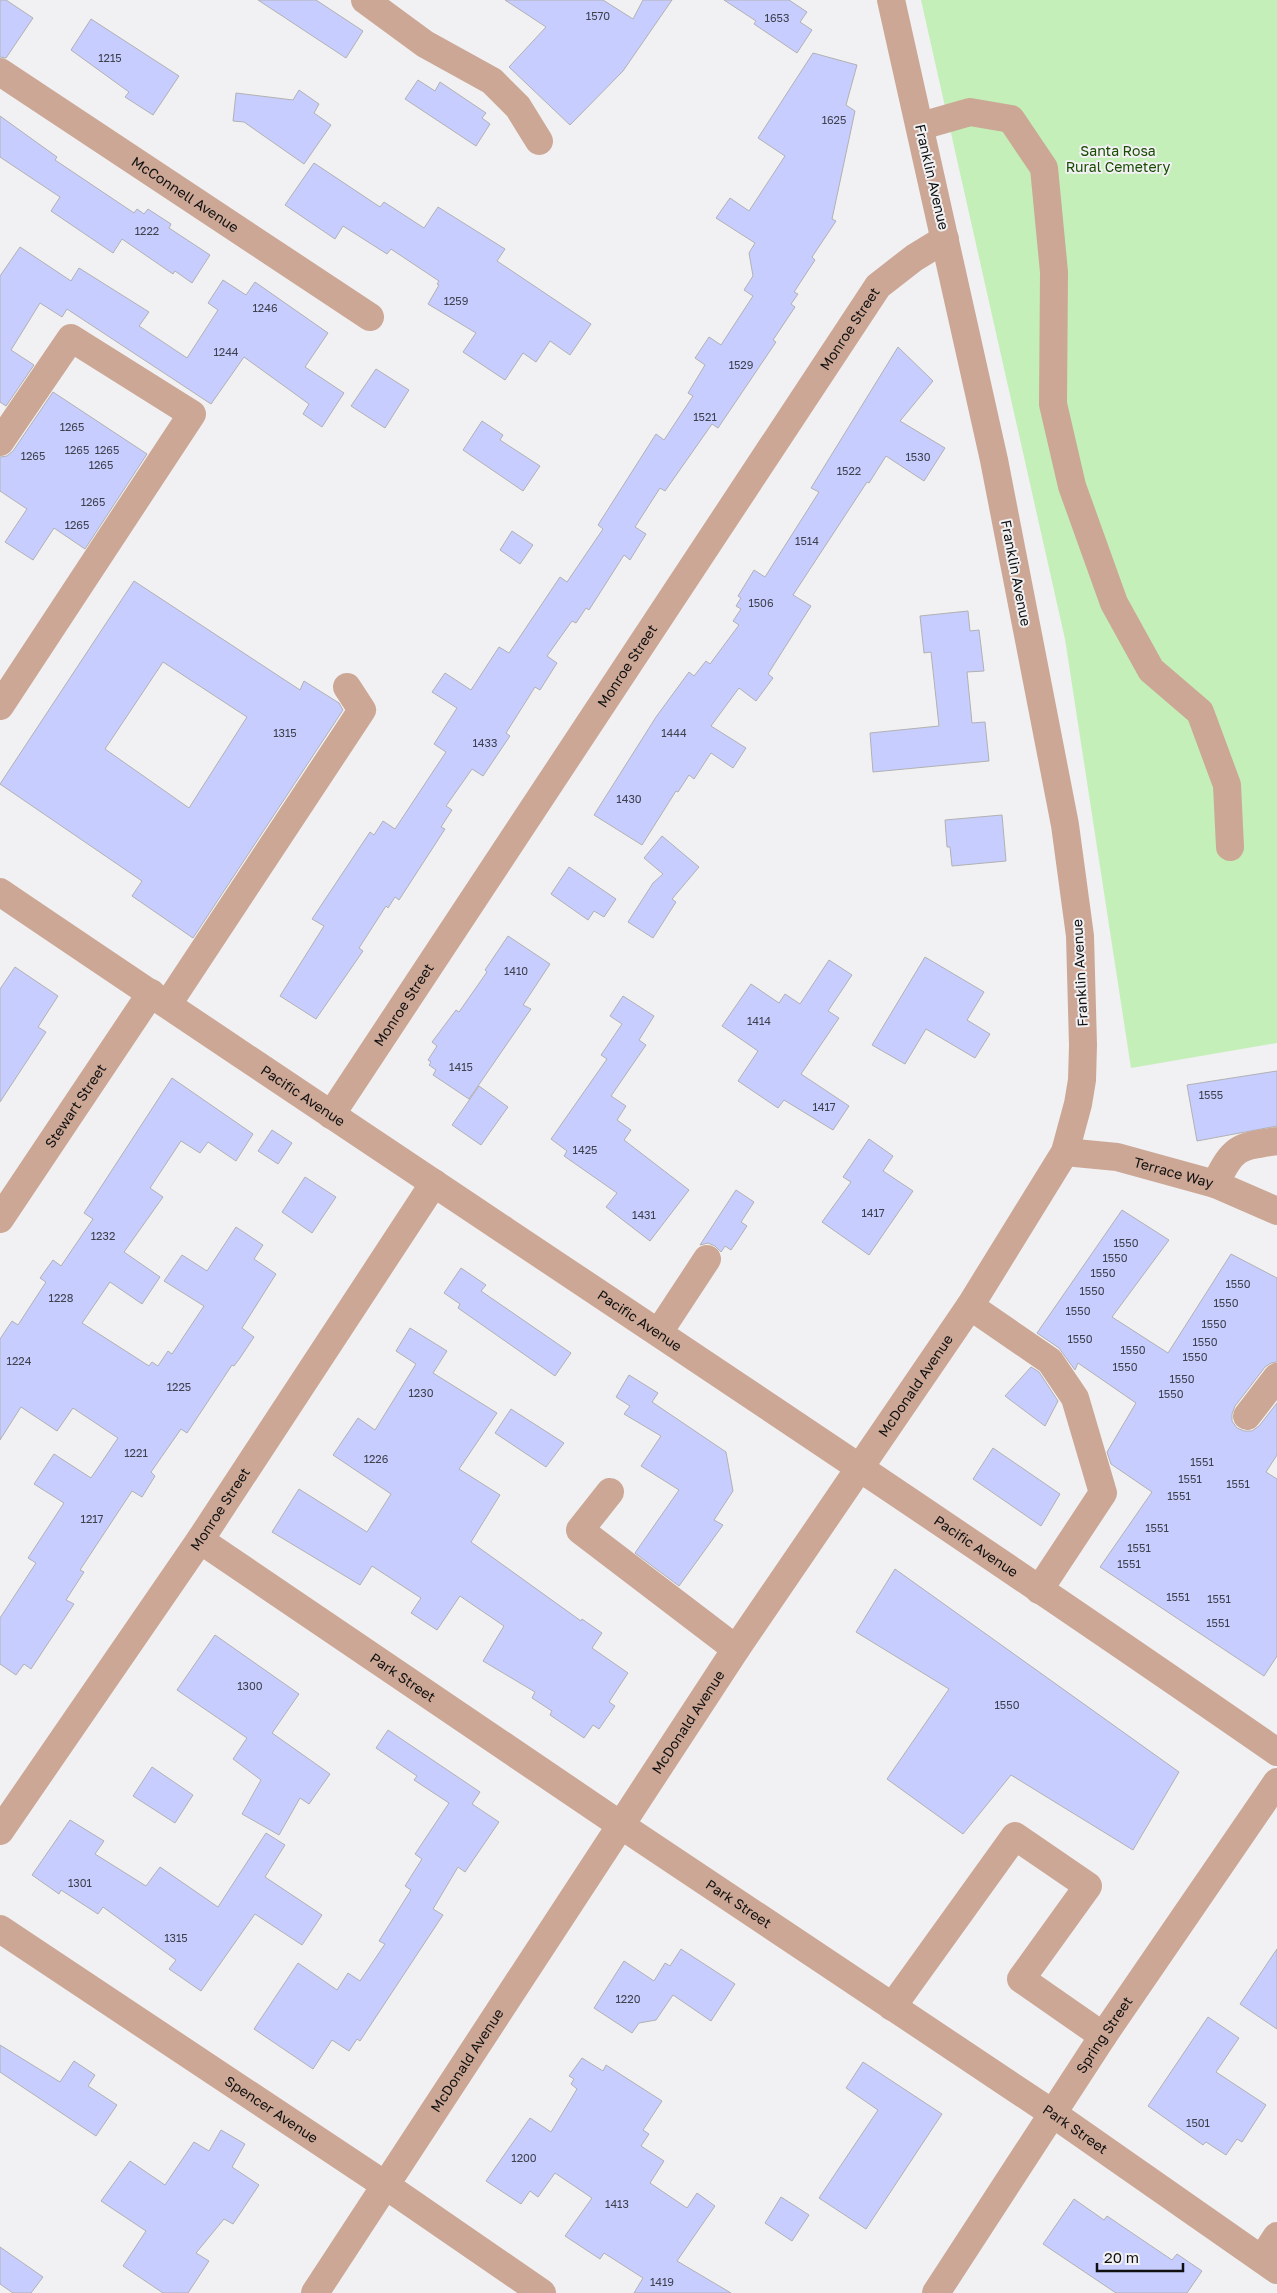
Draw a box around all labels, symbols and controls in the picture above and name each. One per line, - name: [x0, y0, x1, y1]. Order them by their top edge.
- house number: 1570: [586, 9, 610, 22]
- house number: 1653: [765, 11, 789, 24]
- house number: 1215: [98, 51, 122, 64]
- house number: 1625: [822, 113, 846, 126]
- street label: Franklin Avenue: [912, 122, 953, 231]
- park label: Santa Rosa Rural Cemetery: [1066, 142, 1170, 175]
- street label: McConnell Avenue: [129, 153, 242, 236]
- house number: 1222: [135, 224, 159, 237]
- street label: Monroe Street: [816, 284, 883, 373]
- house number: 1259: [444, 294, 468, 307]
- house number: 1246: [252, 301, 278, 314]
- house number: 1244: [213, 345, 239, 358]
- house number: 1529: [729, 358, 753, 371]
- house number: 1521: [693, 410, 717, 423]
- house number: 1265: [60, 420, 84, 433]
- house number: 1265: [65, 443, 89, 456]
- house number: 1265: [95, 443, 119, 456]
- house number: 1265: [21, 449, 45, 462]
- house number: 1530: [906, 450, 931, 463]
- house number: 1265: [89, 458, 113, 471]
- house number: 1522: [837, 464, 861, 477]
- house number: 1265: [81, 495, 105, 508]
- house number: 1265: [65, 518, 89, 531]
- street label: Franklin Avenue: [998, 518, 1035, 627]
- house number: 1514: [795, 534, 819, 547]
- house number: 1506: [748, 596, 774, 609]
- street label: Monroe Street: [593, 621, 660, 710]
- house number: 1315: [273, 726, 297, 739]
- house number: 1444: [661, 726, 687, 739]
- house number: 1433: [473, 736, 497, 749]
- house number: 1430: [616, 792, 642, 805]
- street label: Franklin Avenue: [1068, 919, 1091, 1027]
- street label: Monroe Street: [370, 960, 437, 1049]
- house number: 1410: [504, 964, 528, 977]
- house number: 1414: [747, 1014, 771, 1027]
- street label: Stewart Street: [41, 1060, 109, 1151]
- house number: 1415: [449, 1060, 473, 1073]
- street label: Pacific Avenue: [258, 1061, 349, 1130]
- house number: 1555: [1199, 1088, 1223, 1101]
- house number: 1417: [812, 1100, 836, 1113]
- house number: 1425: [573, 1143, 597, 1156]
- street label: Terrace Way: [1132, 1153, 1216, 1191]
- house number: 1417: [861, 1206, 885, 1219]
- house number: 1431: [632, 1208, 656, 1221]
- house number: 1232: [91, 1229, 115, 1242]
- house number: 1550: [1114, 1236, 1139, 1249]
- house number: 1550: [1103, 1251, 1128, 1264]
- house number: 1550: [1091, 1266, 1116, 1279]
- house number: 1550: [1226, 1277, 1251, 1290]
- house number: 1550: [1080, 1284, 1105, 1297]
- street label: Pacific Avenue: [595, 1286, 685, 1354]
- house number: 1228: [49, 1291, 74, 1304]
- house number: 1550: [1214, 1296, 1239, 1309]
- house number: 1550: [1066, 1304, 1091, 1317]
- house number: 1550: [1202, 1317, 1227, 1330]
- street label: McDonald Avenue: [874, 1331, 956, 1440]
- house number: 1550: [1068, 1332, 1093, 1345]
- house number: 1550: [1193, 1335, 1218, 1348]
- house number: 1550: [1121, 1343, 1146, 1356]
- house number: 1550: [1183, 1350, 1208, 1363]
- house number: 1224: [7, 1354, 32, 1367]
- house number: 1550: [1113, 1360, 1138, 1373]
- house number: 1550: [1170, 1372, 1195, 1385]
- house number: 1225: [167, 1380, 191, 1393]
- house number: 1230: [409, 1386, 434, 1399]
- house number: 1550: [1159, 1387, 1184, 1400]
- house number: 1221: [124, 1446, 148, 1459]
- house number: 1226: [364, 1452, 389, 1465]
- house number: 1551: [1190, 1455, 1214, 1468]
- street label: Monroe Street: [186, 1464, 253, 1554]
- house number: 1551: [1178, 1472, 1202, 1485]
- house number: 1551: [1226, 1477, 1250, 1490]
- house number: 1551: [1167, 1489, 1191, 1502]
- street label: Pacific Avenue: [931, 1511, 1022, 1580]
- house number: 1217: [81, 1512, 104, 1525]
- house number: 1551: [1145, 1521, 1169, 1534]
- house number: 1551: [1127, 1541, 1151, 1554]
- house number: 1551: [1117, 1557, 1141, 1570]
- house number: 1551: [1166, 1590, 1190, 1603]
- house number: 1551: [1207, 1592, 1231, 1605]
- house number: 1551: [1206, 1616, 1230, 1629]
- street label: Park Street: [367, 1649, 439, 1705]
- street label: McDonald Avenue: [648, 1667, 728, 1777]
- house number: 1300: [237, 1679, 263, 1692]
- house number: 1550: [995, 1698, 1020, 1711]
- street label: Park Street: [703, 1875, 775, 1931]
- house number: 1301: [68, 1876, 92, 1889]
- house number: 1315: [164, 1931, 188, 1944]
- house number: 1220: [616, 1992, 641, 2005]
- street label: Spring Street: [1072, 1993, 1136, 2076]
- street label: McDonald Avenue: [427, 2005, 507, 2115]
- street label: Spencer Avenue: [222, 2072, 322, 2146]
- street label: Park Street: [1040, 2100, 1111, 2157]
- house number: 1501: [1186, 2116, 1210, 2129]
- house number: 1200: [511, 2151, 537, 2164]
- house number: 1413: [605, 2197, 629, 2210]
- scale bar: [1097, 2240, 1183, 2272]
- text: 20 m: [1104, 2248, 1139, 2266]
- house number: 1419: [650, 2275, 674, 2288]

